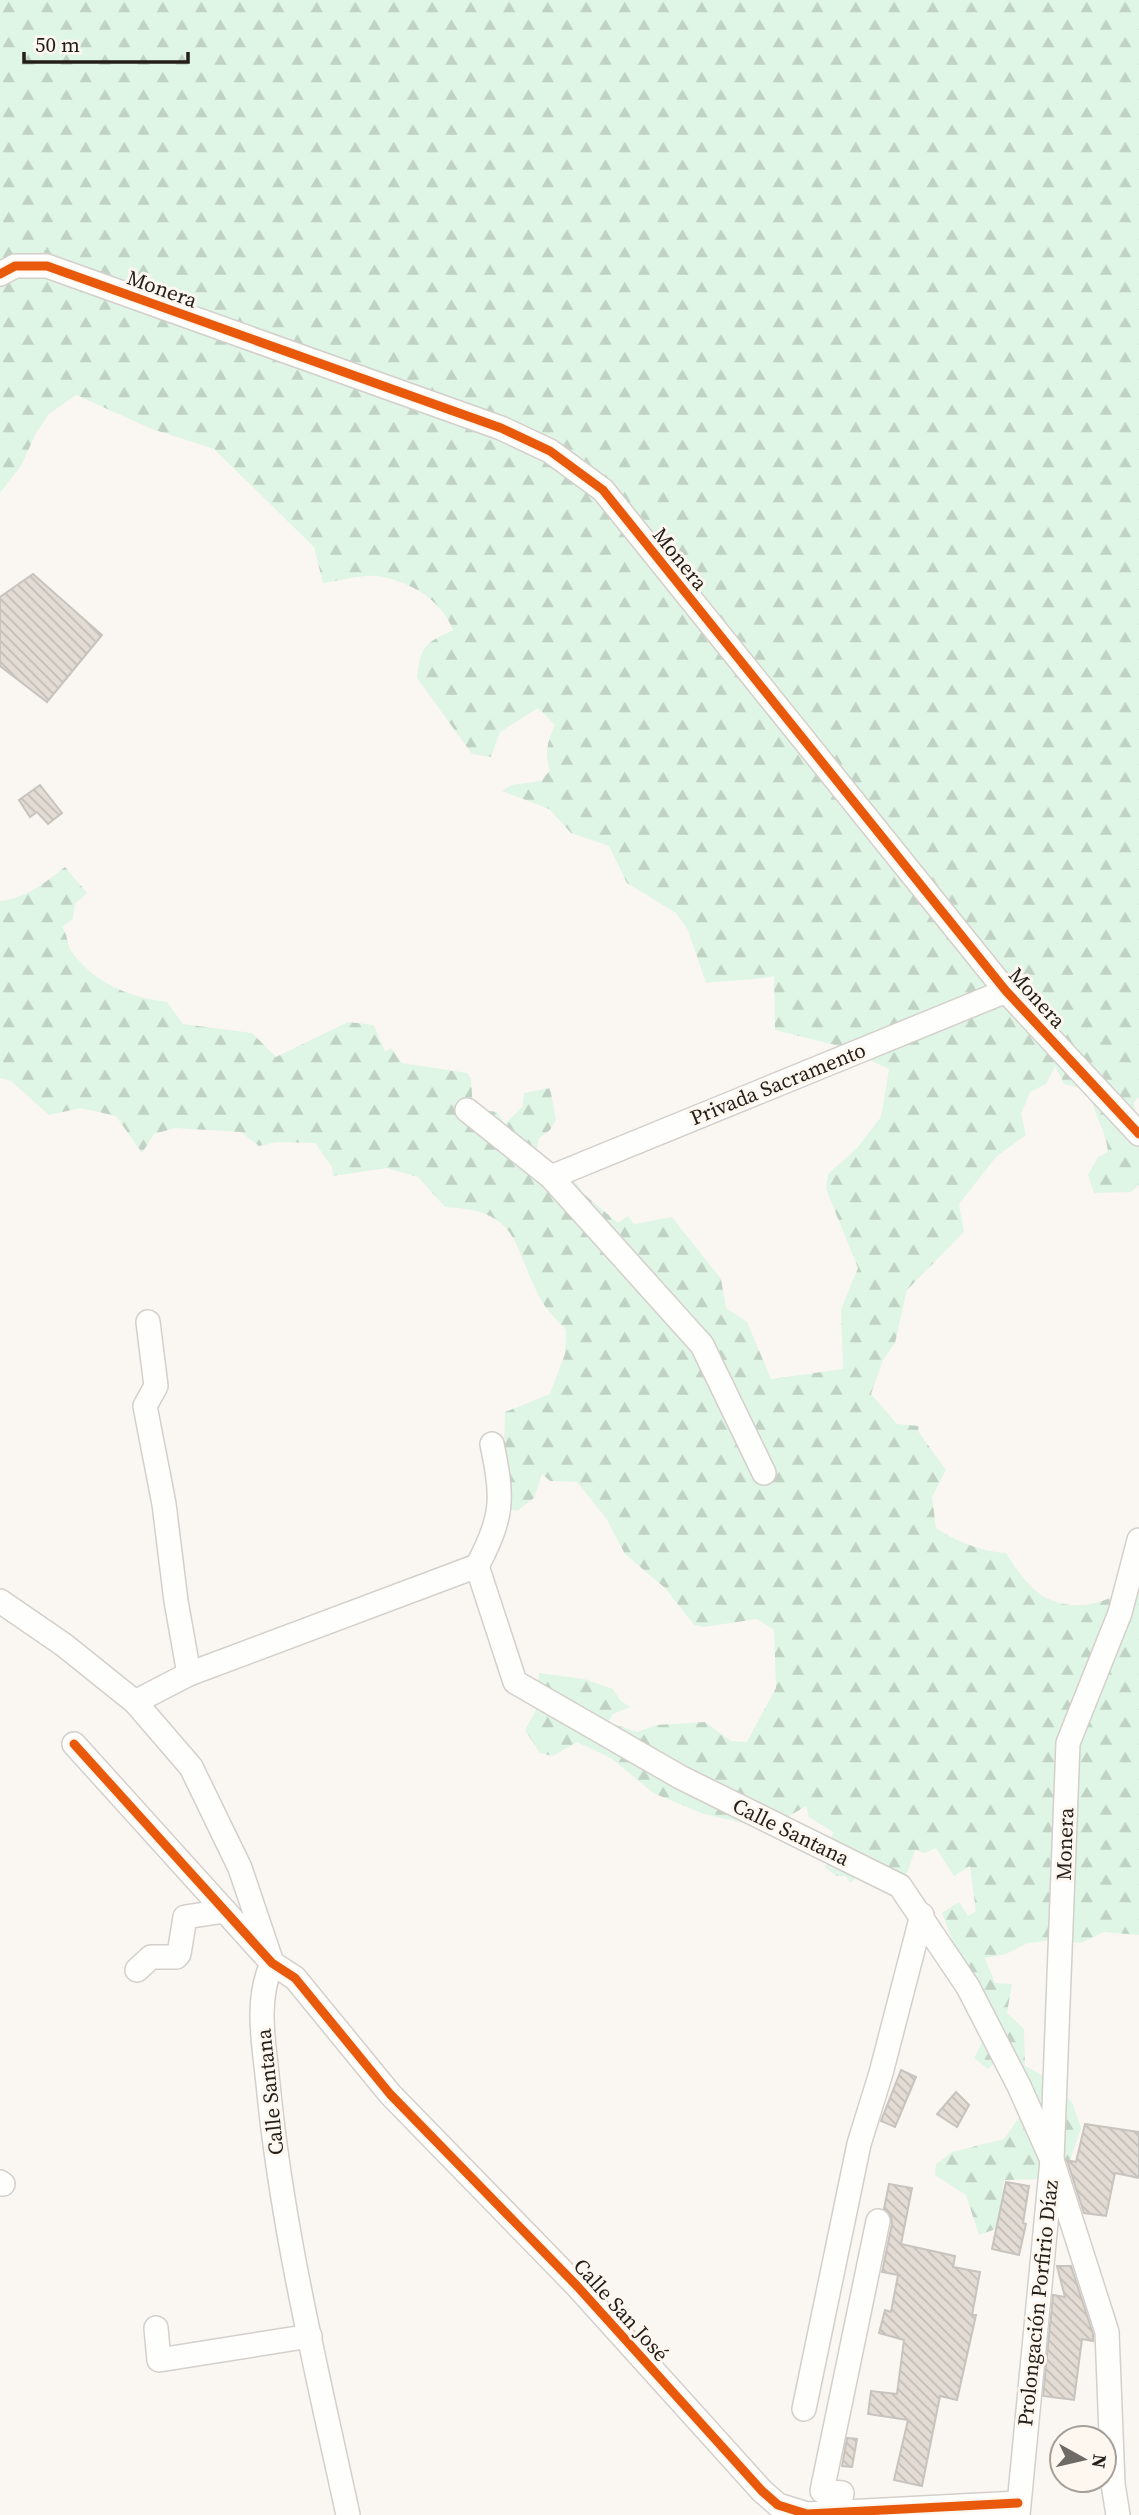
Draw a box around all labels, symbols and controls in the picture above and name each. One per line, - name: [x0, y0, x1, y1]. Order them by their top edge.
- scale bar: [24, 21, 189, 65]
- text: 50 m: [35, 30, 80, 59]
- street label: Monera: [123, 262, 202, 315]
- street label: Monera: [646, 521, 715, 596]
- street label: Monera: [1002, 961, 1073, 1035]
- street label: Privada Sacramento: [686, 1035, 870, 1132]
- street label: Calle Santana: [728, 1791, 855, 1873]
- street label: Monera: [1049, 1807, 1080, 1881]
- street label: Calle Santana: [248, 2027, 291, 2157]
- street label: Prolongación Porfirio Díaz: [1010, 2178, 1065, 2428]
- street label: Calle San José: [567, 2252, 676, 2368]
- north arrow: [1048, 2424, 1118, 2494]
- text: N: [1086, 2453, 1114, 2470]

